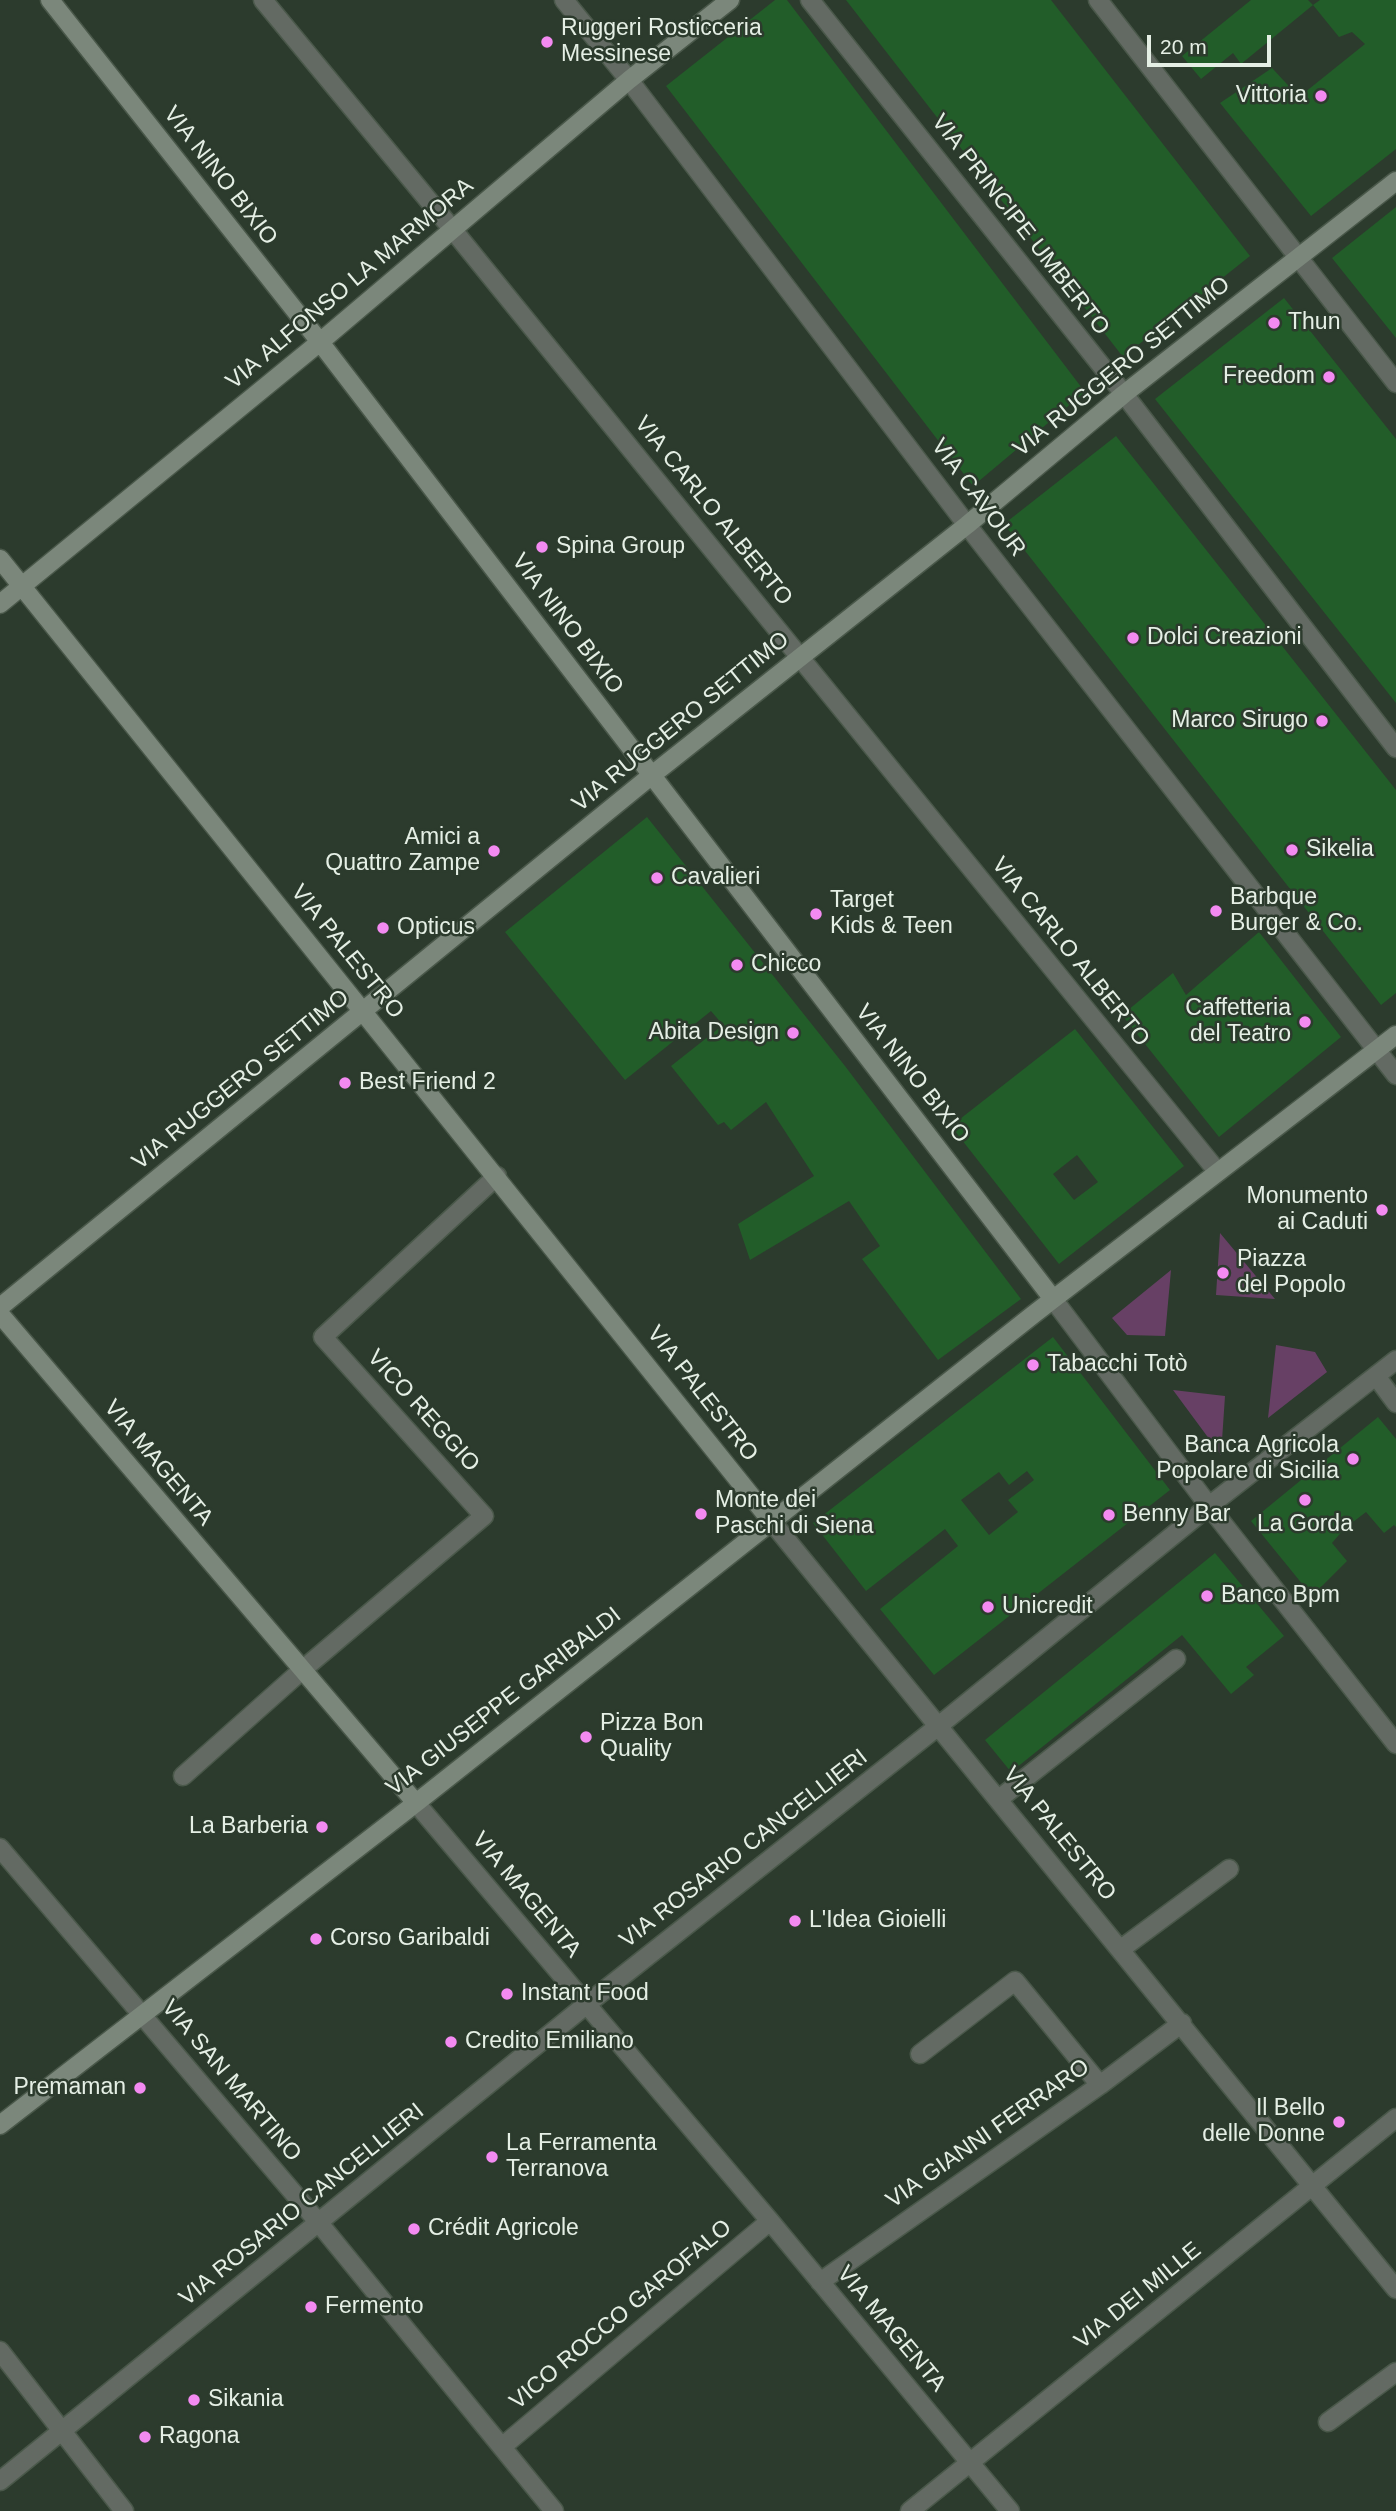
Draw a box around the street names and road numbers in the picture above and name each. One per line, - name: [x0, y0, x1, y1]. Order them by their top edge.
- street label: VIA NINO BIXIO: [157, 101, 283, 251]
- street label: VIA PRINCIPE UMBERTO: [925, 109, 1115, 341]
- street label: VIA ALFONSO LA MARMORA: [221, 172, 479, 396]
- street label: VIA RUGGERO SETTIMO: [1008, 271, 1236, 463]
- street label: VIA CARLO ALBERTO: [628, 411, 798, 611]
- street label: VIA CAVOUR: [925, 434, 1031, 562]
- street label: VIA NINO BIXIO: [505, 548, 629, 700]
- street label: VIA RUGGERO SETTIMO: [567, 626, 795, 818]
- street label: VIA CARLO ALBERTO: [985, 852, 1155, 1052]
- street label: VIA PALESTRO: [285, 879, 409, 1025]
- street label: VIA RUGGERO SETTIMO: [127, 984, 355, 1176]
- street label: VIA NINO BIXIO: [849, 999, 975, 1149]
- street label: VIA PALESTRO: [640, 1321, 764, 1467]
- street label: VICO REGGIO: [361, 1344, 485, 1478]
- street label: VIA MAGENTA: [97, 1395, 219, 1531]
- street label: VIA GIUSEPPE GARIBALDI: [381, 1602, 627, 1802]
- street label: VIA ROSARIO CANCELLIERI: [615, 1744, 873, 1954]
- street label: VIA PALESTRO: [997, 1761, 1121, 1907]
- street label: VIA MAGENTA: [465, 1827, 587, 1963]
- street label: VIA SAN MARTINO: [155, 1994, 307, 2168]
- street label: VIA GIANNI FERRARO: [881, 2053, 1095, 2215]
- street label: VIA ROSARIO CANCELLIERI: [174, 2098, 430, 2312]
- street label: VICO ROCCO GAROFALO: [504, 2214, 738, 2416]
- street label: VIA DEI MILLE: [1069, 2237, 1207, 2355]
- street label: VIA MAGENTA: [830, 2261, 952, 2397]

